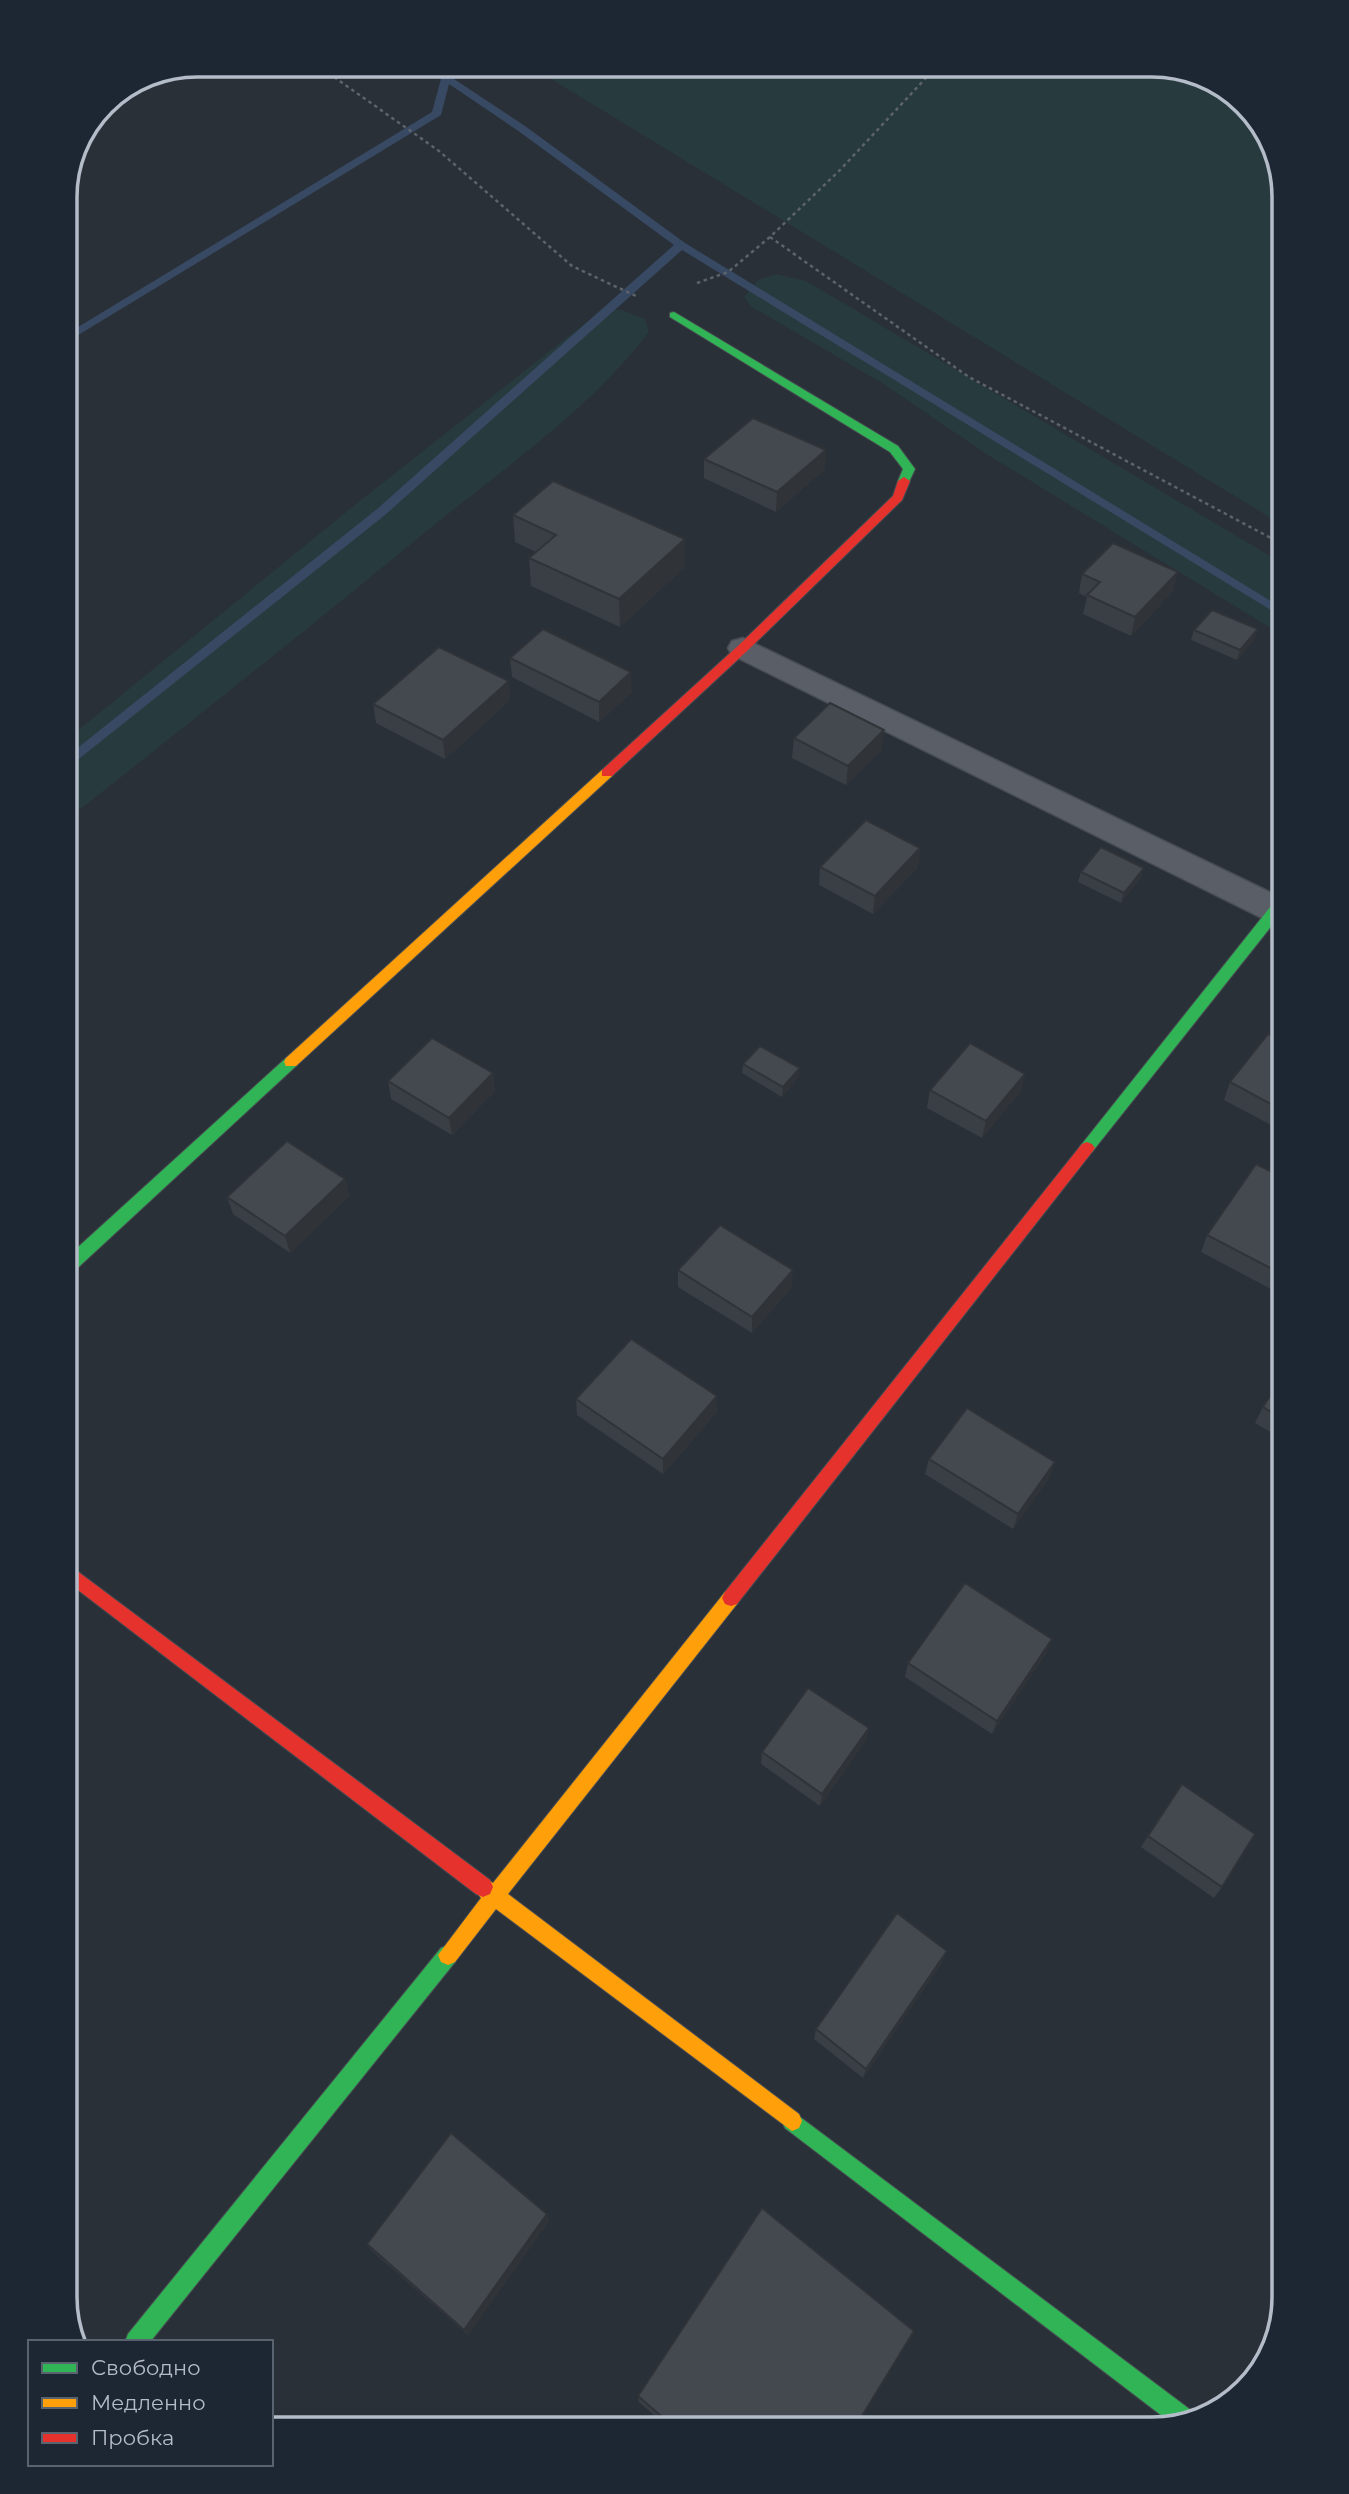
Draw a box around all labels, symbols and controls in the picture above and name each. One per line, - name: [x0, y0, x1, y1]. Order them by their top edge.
- legend: [28, 2340, 273, 2466]
- text: Свободно: [91, 2355, 201, 2380]
- text: Медленно: [91, 2390, 206, 2415]
- text: Пробка: [91, 2425, 174, 2450]

